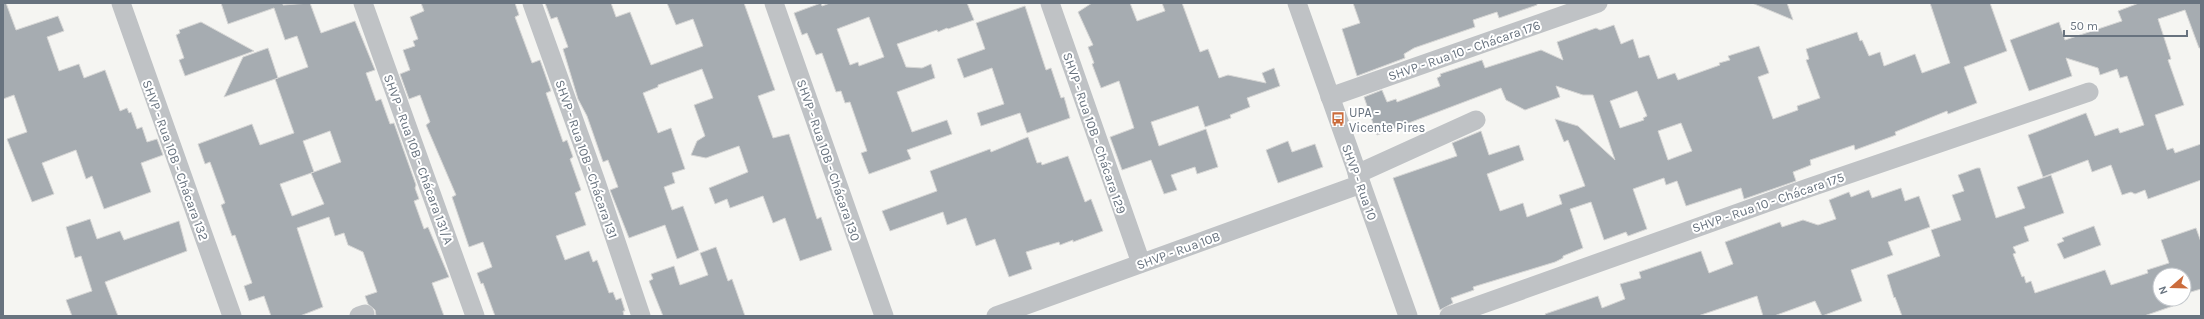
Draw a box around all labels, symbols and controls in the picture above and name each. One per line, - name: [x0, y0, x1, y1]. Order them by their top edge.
- scale bar: [2064, 12, 2187, 38]
- street label: SHVP - Rua 10 - Chácara 176: [1386, 17, 1542, 84]
- text: 50 m: [2070, 19, 2098, 33]
- street label: SHVP - Rua 10B - Chácara 129: [1060, 50, 1129, 216]
- street label: SHVP - Rua 10B - Chácara 131/A: [381, 72, 456, 247]
- street label: SHVP - Rua 10B - Chácara 130: [794, 77, 863, 243]
- street label: SHVP - Rua 10B - Chácara 132: [139, 78, 212, 243]
- street label: SHVP - Rua 10B - Chácara 131: [552, 78, 621, 240]
- place label: UPA - Vicente Pires: [1349, 105, 1426, 135]
- bus stop icon: UPA - Vicente Pires: [1330, 111, 1346, 127]
- street label: SHVP - Rua 10: [1339, 142, 1380, 223]
- street label: SHVP - Rua 10 - Chácara 175: [1690, 169, 1846, 236]
- street label: SHVP - Rua 10B: [1134, 228, 1222, 273]
- north arrow: [2152, 267, 2192, 307]
- text: N: [2156, 284, 2171, 296]

